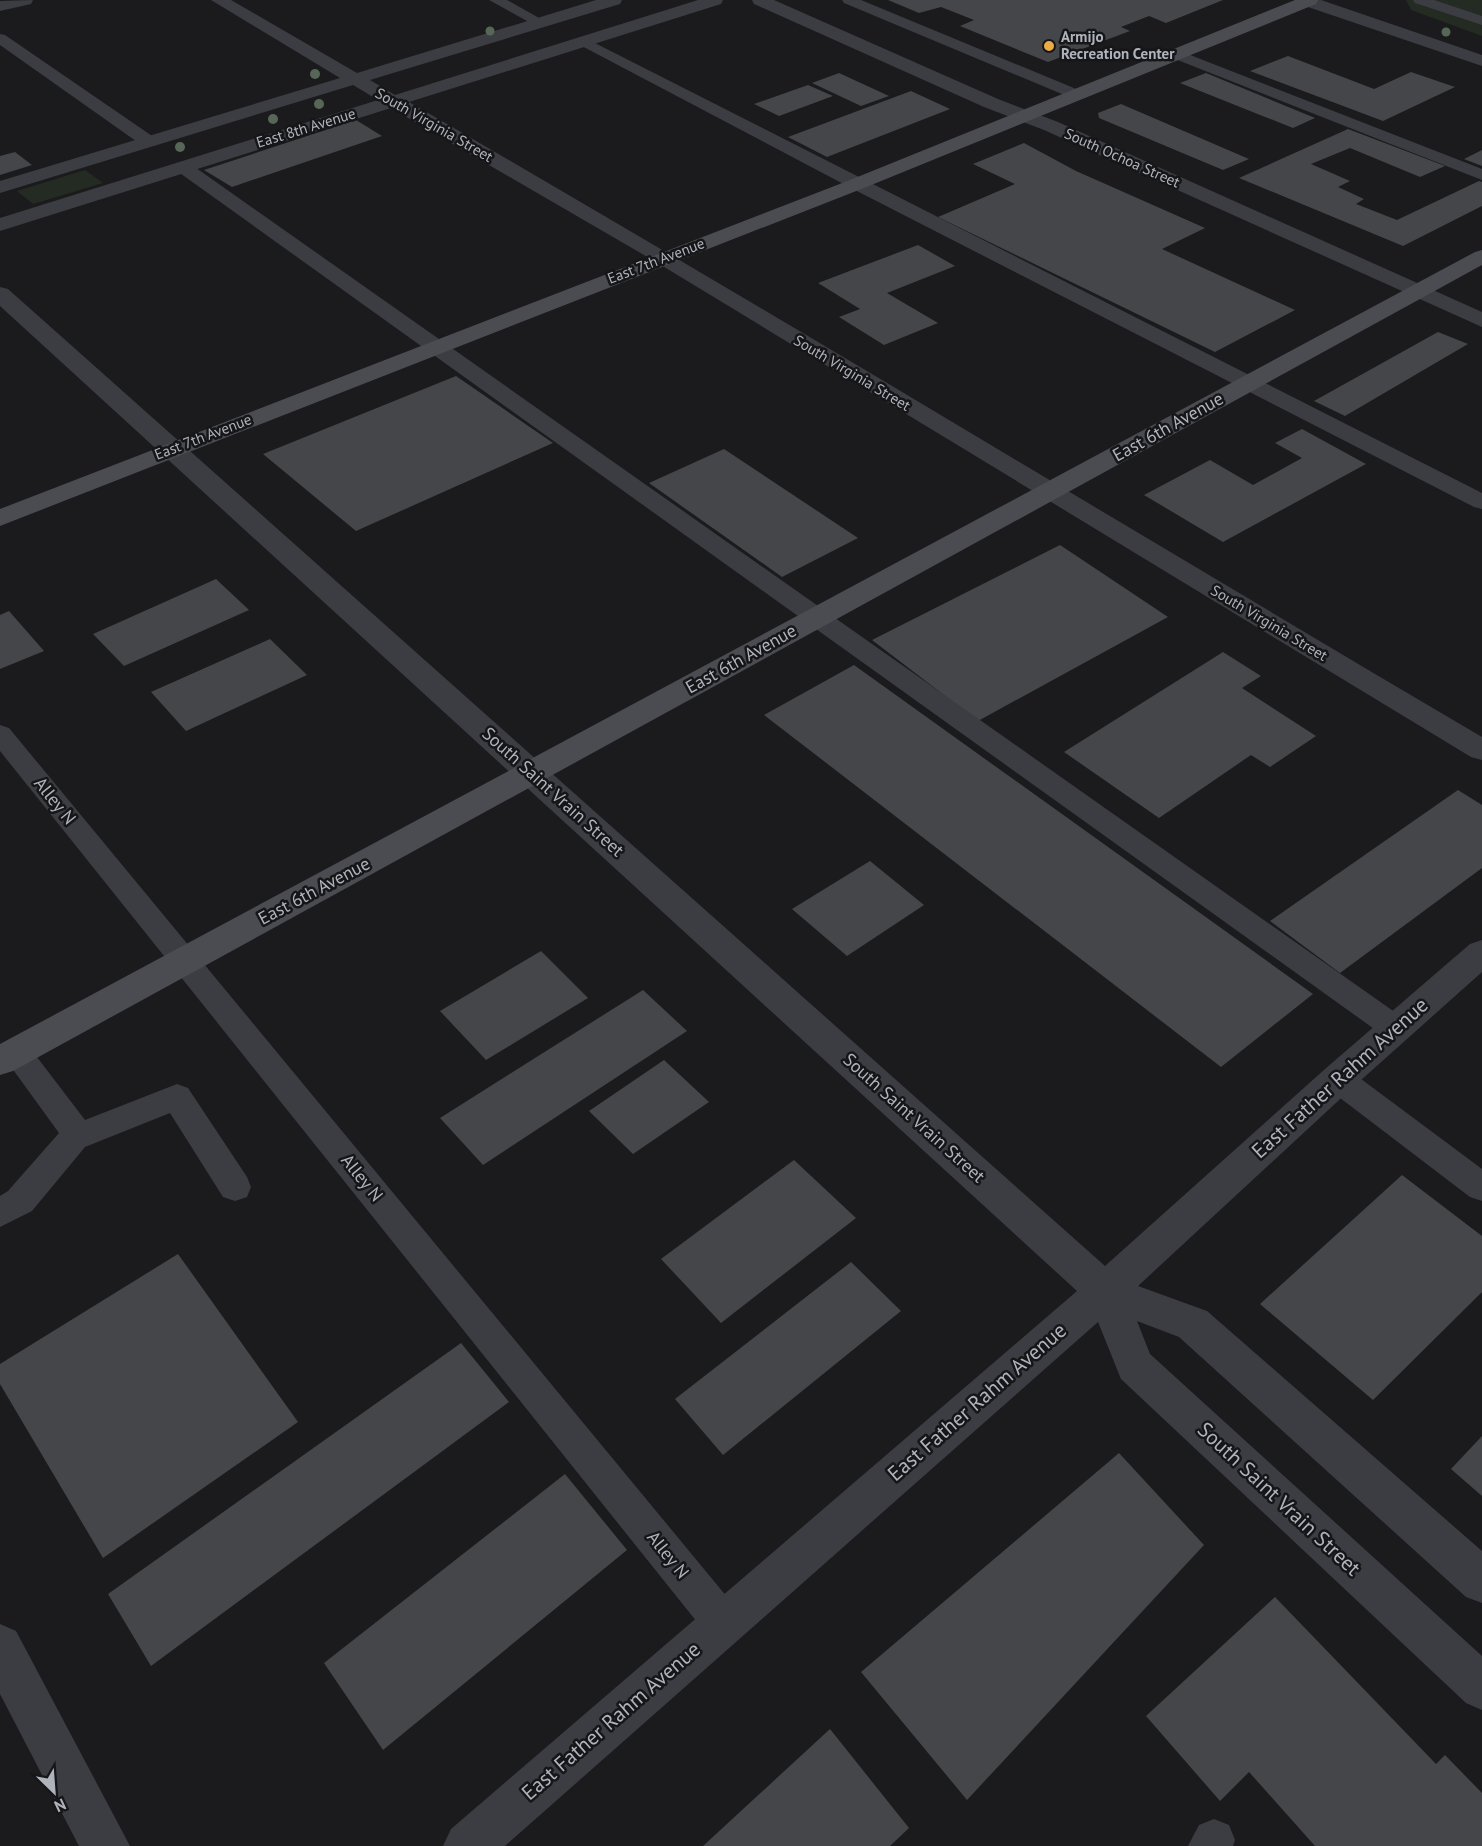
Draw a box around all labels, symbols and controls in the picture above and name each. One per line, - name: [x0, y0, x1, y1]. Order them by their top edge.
- place label: Armijo Recreation Center: [1061, 27, 1175, 63]
- marker: Armijo Recreation Center: [1042, 39, 1056, 53]
- street label: South Virginia Street: [372, 83, 496, 166]
- street label: East 8th Avenue: [254, 103, 358, 152]
- street label: South Ochoa Street: [1062, 124, 1183, 192]
- street label: East 7th Avenue: [605, 233, 707, 288]
- street label: South Virginia Street: [791, 330, 914, 415]
- street label: East 6th Avenue: [1108, 387, 1227, 467]
- street label: East 7th Avenue: [152, 409, 254, 464]
- street label: South Virginia Street: [1208, 580, 1331, 665]
- street label: East 6th Avenue: [681, 619, 800, 699]
- street label: South Saint Vrain Street: [478, 722, 629, 861]
- street label: Alley N: [29, 772, 81, 829]
- street label: East 6th Avenue: [254, 851, 374, 930]
- street label: East Father Rahm Avenue: [1246, 991, 1434, 1164]
- street label: South Saint Vrain Street: [839, 1048, 990, 1187]
- street label: Alley N: [336, 1149, 388, 1206]
- street label: East Father Rahm Avenue: [882, 1317, 1072, 1487]
- street label: South Saint Vrain Street: [1192, 1416, 1367, 1581]
- street label: Alley N: [642, 1526, 694, 1583]
- street label: East Father Rahm Avenue: [516, 1636, 706, 1806]
- north arrow: [24, 1762, 84, 1822]
- text: N: [51, 1794, 69, 1817]

